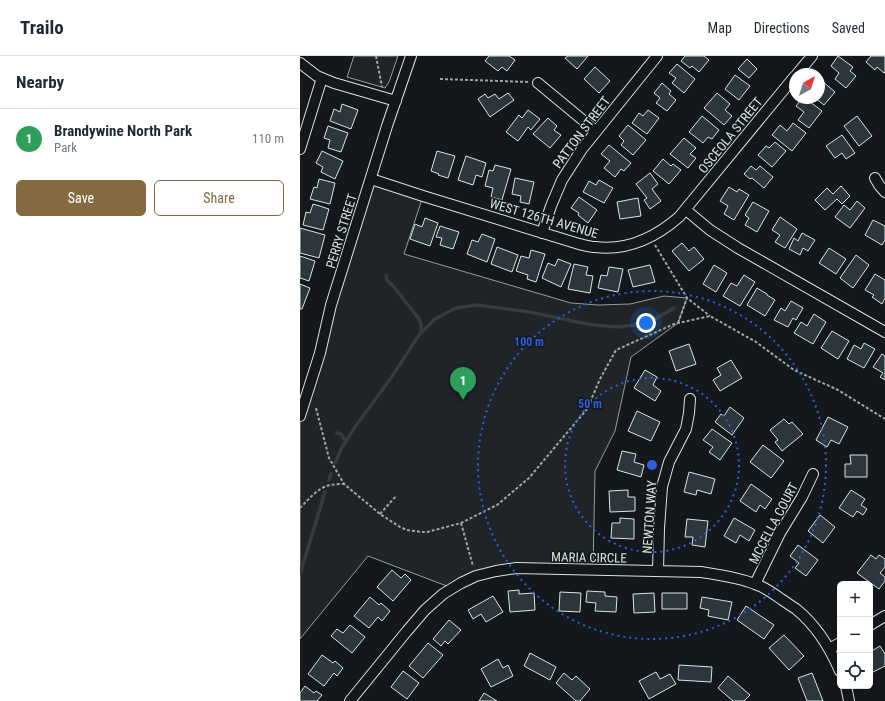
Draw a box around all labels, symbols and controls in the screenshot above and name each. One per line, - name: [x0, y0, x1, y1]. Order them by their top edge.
- text: Trailo: [20, 16, 64, 39]
- text: Map: [708, 20, 732, 36]
- text: Directions: [754, 20, 810, 36]
- text: Saved: [832, 20, 865, 36]
- north arrow: [789, 68, 825, 104]
- text: Nearby: [16, 72, 64, 92]
- street label: PATTON STREET: [550, 93, 613, 171]
- street label: OSCEOLA STREET: [695, 94, 766, 176]
- text: Brandywine North Park: [54, 122, 192, 140]
- text: 1: [26, 131, 32, 146]
- text: 110 m: [252, 131, 284, 146]
- text: Park: [54, 140, 77, 155]
- button: Save: [16, 180, 146, 216]
- button: Share: [154, 180, 284, 216]
- street label: PERRY STREET: [323, 192, 360, 270]
- street label: WEST 126TH AVENUE: [488, 196, 600, 241]
- your location: [636, 313, 656, 333]
- text: 100 m: [514, 335, 544, 349]
- pin: 1: [450, 367, 476, 400]
- text: 50 m: [578, 397, 602, 411]
- centre of rings: [645, 458, 659, 472]
- street label: NEWTON WAY: [639, 480, 660, 554]
- street label: MCCELLA COURT: [746, 480, 801, 566]
- street label: MARIA CIRCLE: [551, 549, 627, 566]
- map controls: [837, 581, 873, 689]
- button: +: [837, 581, 873, 617]
- button: −: [837, 617, 873, 653]
- button: locate: [837, 653, 873, 689]

